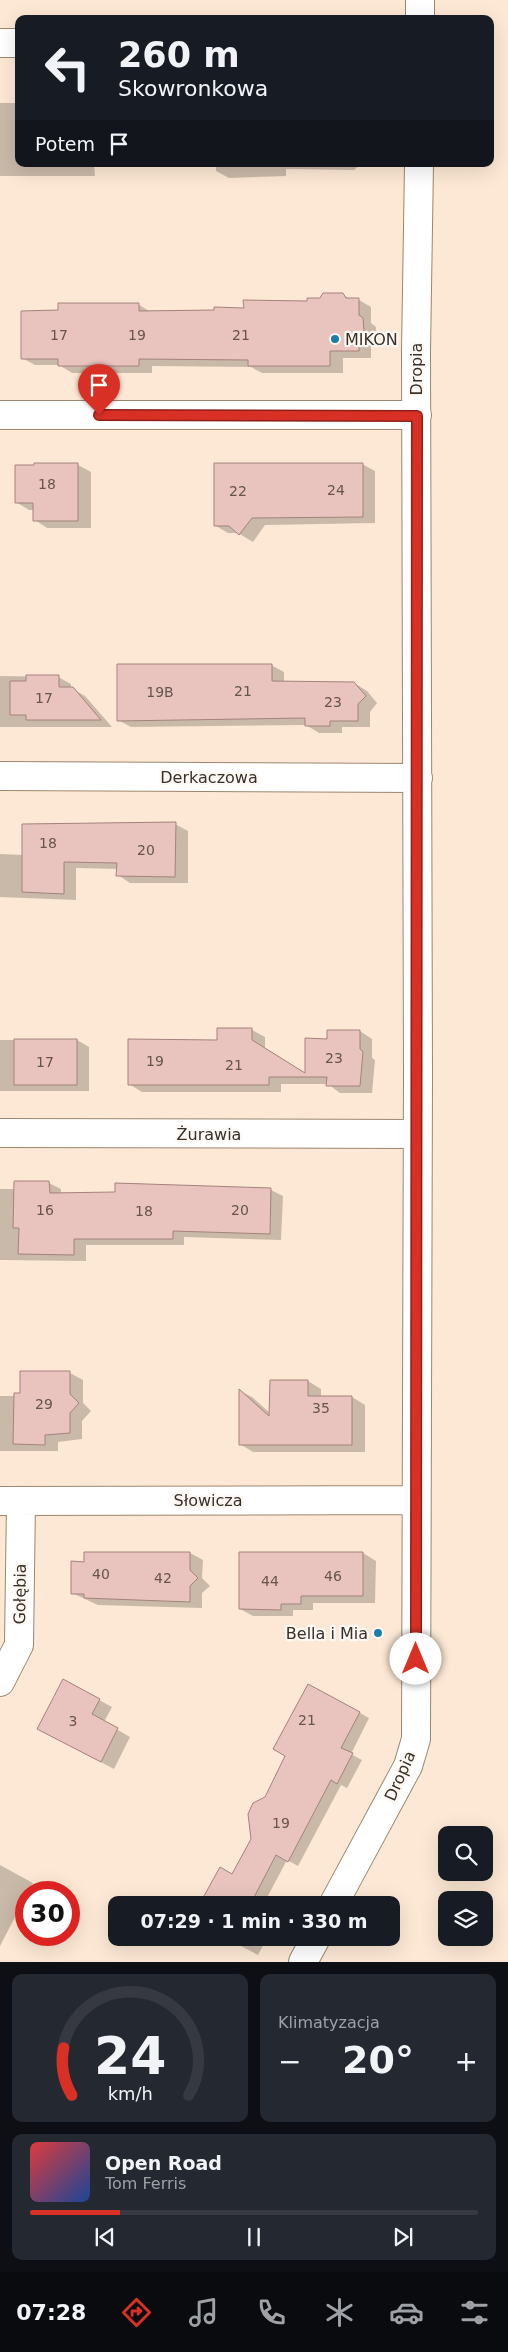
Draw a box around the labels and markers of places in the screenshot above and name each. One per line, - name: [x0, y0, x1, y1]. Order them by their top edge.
- place label: MIKON: [345, 330, 398, 349]
- marker: MIKON: [329, 333, 341, 345]
- pin: [78, 364, 120, 415]
- place label: Bella i Mia: [286, 1624, 368, 1643]
- marker: Bella i Mia: [372, 1627, 384, 1639]

